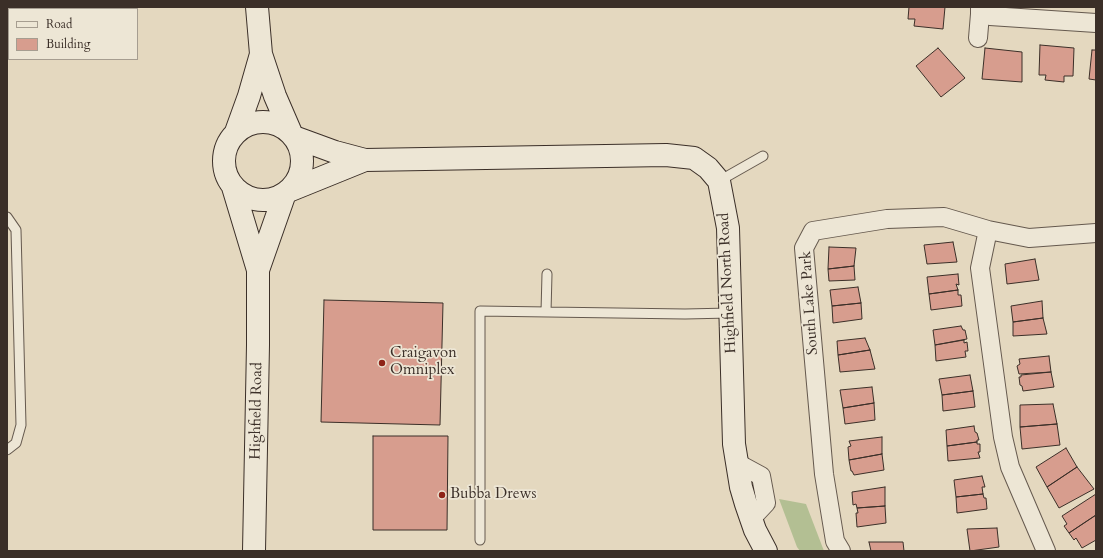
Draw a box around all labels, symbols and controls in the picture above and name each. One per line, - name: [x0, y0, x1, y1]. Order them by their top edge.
- legend: [8, 8, 138, 60]
- text: Road: [46, 16, 72, 32]
- text: Building: [46, 36, 90, 52]
- street label: Highfield North Road: [715, 212, 741, 354]
- street label: South Lake Park: [797, 250, 823, 356]
- place label: Craigavon Omniplex: [390, 345, 457, 380]
- marker: Craigavon Omniplex: [377, 358, 387, 368]
- street label: Highfield Road: [247, 362, 267, 460]
- place label: Bubba Drews: [450, 486, 537, 504]
- marker: Bubba Drews: [437, 490, 447, 500]

